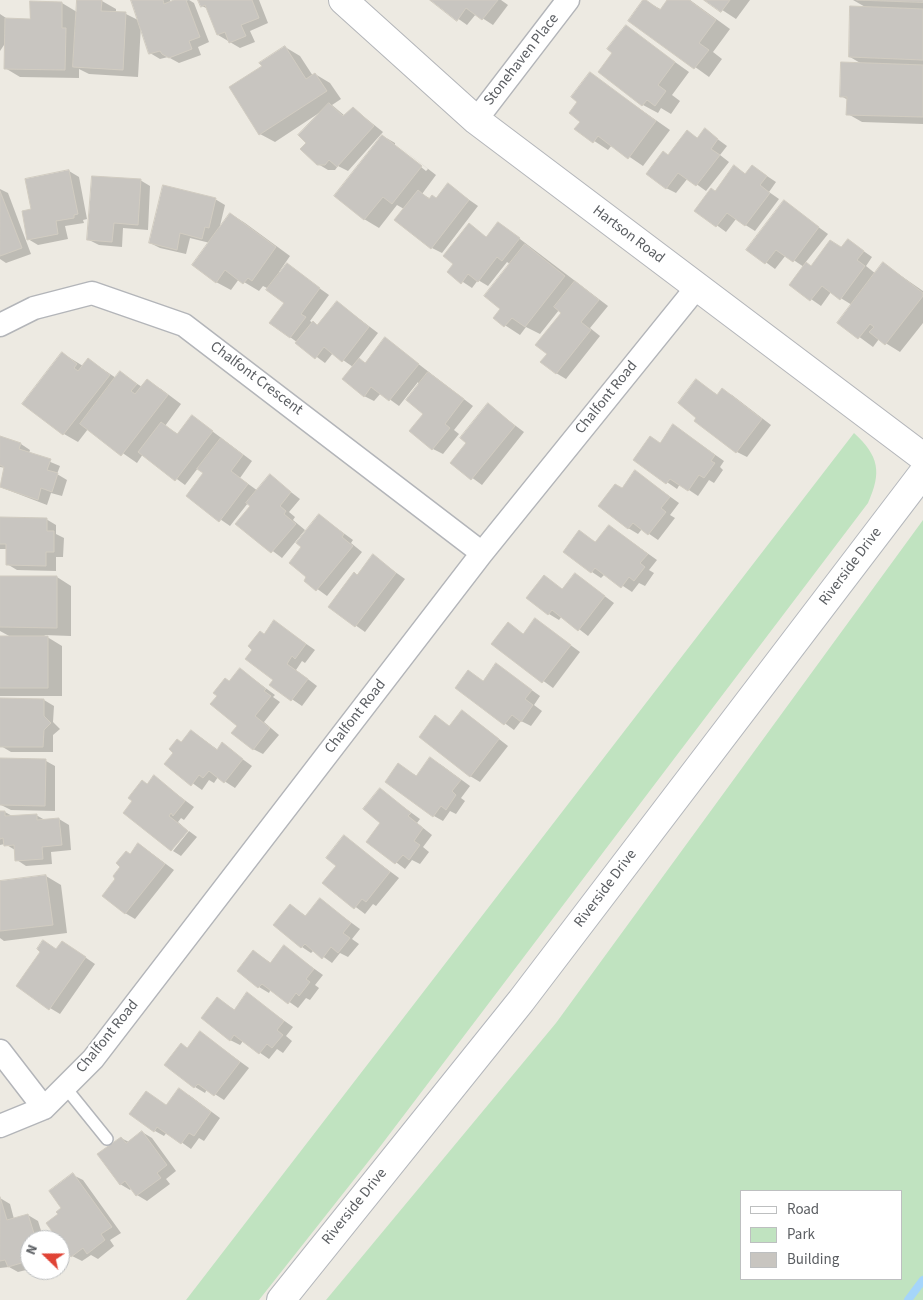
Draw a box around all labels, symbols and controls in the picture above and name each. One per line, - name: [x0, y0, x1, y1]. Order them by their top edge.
- street label: Stonehaven Place: [481, 11, 563, 109]
- street label: Hartson Road: [589, 202, 667, 268]
- street label: Chalfont Crescent: [206, 338, 306, 420]
- street label: Chalfont Road: [572, 358, 642, 438]
- street label: Riverside Drive: [816, 524, 886, 610]
- street label: Chalfont Road: [322, 676, 390, 758]
- street label: Riverside Drive: [571, 846, 641, 932]
- street label: Chalfont Road: [73, 997, 143, 1077]
- street label: Riverside Drive: [319, 1165, 391, 1249]
- legend: [740, 1190, 903, 1280]
- text: Road: [787, 1199, 819, 1220]
- text: Park: [787, 1224, 815, 1245]
- north arrow: [20, 1230, 70, 1280]
- text: N: [21, 1242, 43, 1258]
- text: Building: [787, 1249, 839, 1270]

